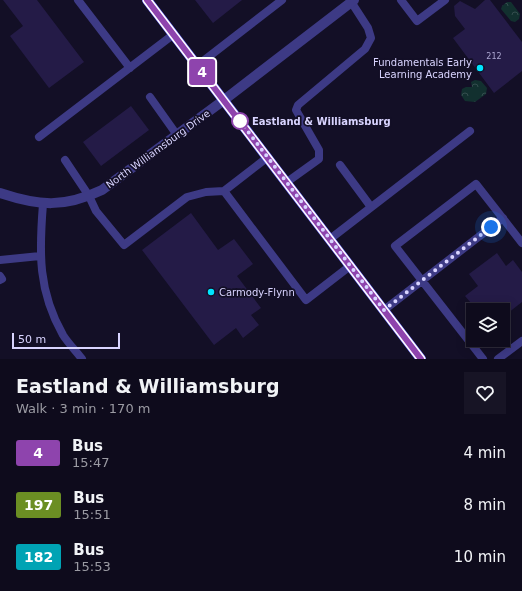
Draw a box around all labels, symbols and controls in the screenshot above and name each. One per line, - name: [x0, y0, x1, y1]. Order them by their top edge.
- house number: 212: [486, 52, 502, 61]
- place label: Fundamentals Early Learning Academy: [373, 57, 472, 80]
- line badge: 4: [189, 59, 215, 85]
- marker: Fundamentals Early Learning Academy: [475, 63, 485, 73]
- text: 4: [197, 64, 207, 80]
- street label: North Williamsburg Drive: [104, 108, 212, 190]
- marker: Eastland & Williamsburg: [231, 112, 249, 130]
- place label: Eastland & Williamsburg: [252, 116, 391, 127]
- your location: [481, 217, 501, 237]
- marker: Carmody-Flynn: [206, 287, 216, 297]
- place label: Carmody-Flynn: [219, 287, 295, 298]
- map controls: [466, 303, 510, 347]
- button: layers: [466, 303, 510, 347]
- scale bar: [12, 331, 120, 350]
- text: 50 m: [18, 333, 46, 346]
- button: heart: [464, 372, 506, 414]
- text: Eastland & Williamsburg: [16, 375, 280, 397]
- text: Walk · 3 min · 170 m: [16, 401, 150, 416]
- text: Bus: [72, 437, 103, 455]
- text: 4 min: [463, 444, 506, 462]
- text: 4: [33, 445, 43, 461]
- text: 15:47: [72, 455, 109, 470]
- text: Bus: [73, 489, 104, 507]
- text: 8 min: [463, 496, 506, 514]
- text: 197: [24, 497, 53, 513]
- text: 15:51: [73, 507, 111, 522]
- text: Bus: [73, 541, 104, 559]
- text: 10 min: [454, 548, 506, 566]
- text: 182: [24, 549, 53, 565]
- text: 15:53: [73, 559, 111, 574]

